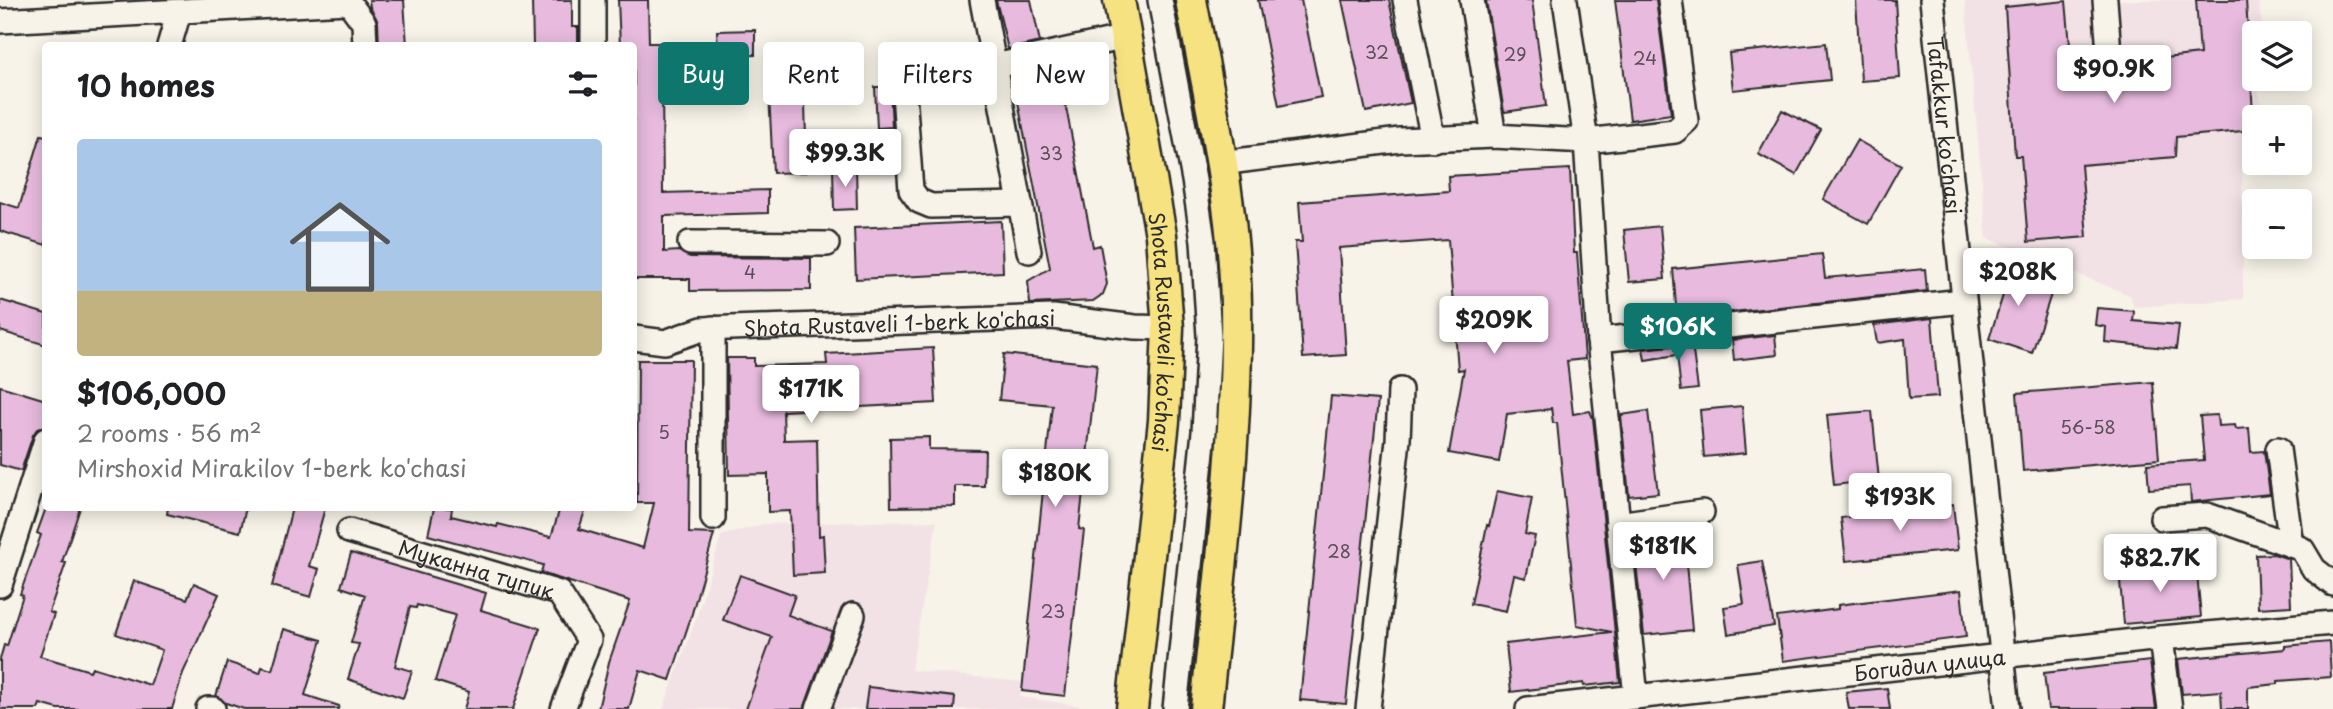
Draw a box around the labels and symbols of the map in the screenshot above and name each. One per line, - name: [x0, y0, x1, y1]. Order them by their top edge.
- street label: Tafakkur ko'chasi: [1920, 35, 1971, 216]
- house number: 32: [1365, 38, 1389, 65]
- house number: 29: [1504, 40, 1526, 67]
- house number: 24: [1633, 44, 1657, 71]
- pin: $90.9K: [2057, 46, 2171, 105]
- pin: $99.3K: [788, 130, 902, 189]
- house number: 33: [1039, 139, 1063, 166]
- street label: Shota Rustaveli ko'chasi: [1141, 209, 1184, 454]
- pin: $208K: [1969, 248, 2067, 308]
- house number: 4: [744, 258, 756, 285]
- pin: $209K: [1445, 296, 1543, 356]
- street label: Shota Rustaveli 1-berk ko'chasi: [743, 301, 1056, 344]
- pin: $106K: [1629, 304, 1727, 363]
- pin: $171K: [762, 366, 860, 425]
- house number: 56-58: [2060, 413, 2116, 440]
- house number: 5: [658, 418, 670, 445]
- pin: $180K: [1006, 449, 1104, 509]
- pin: $193K: [1851, 474, 1949, 533]
- pin: $181K: [1614, 522, 1712, 582]
- street label: Муканна тупик: [395, 530, 559, 607]
- pin: $82.7K: [2103, 534, 2217, 594]
- house number: 28: [1327, 537, 1351, 564]
- house number: 23: [1041, 597, 1065, 624]
- street label: Богидил улица: [1852, 639, 2008, 688]

